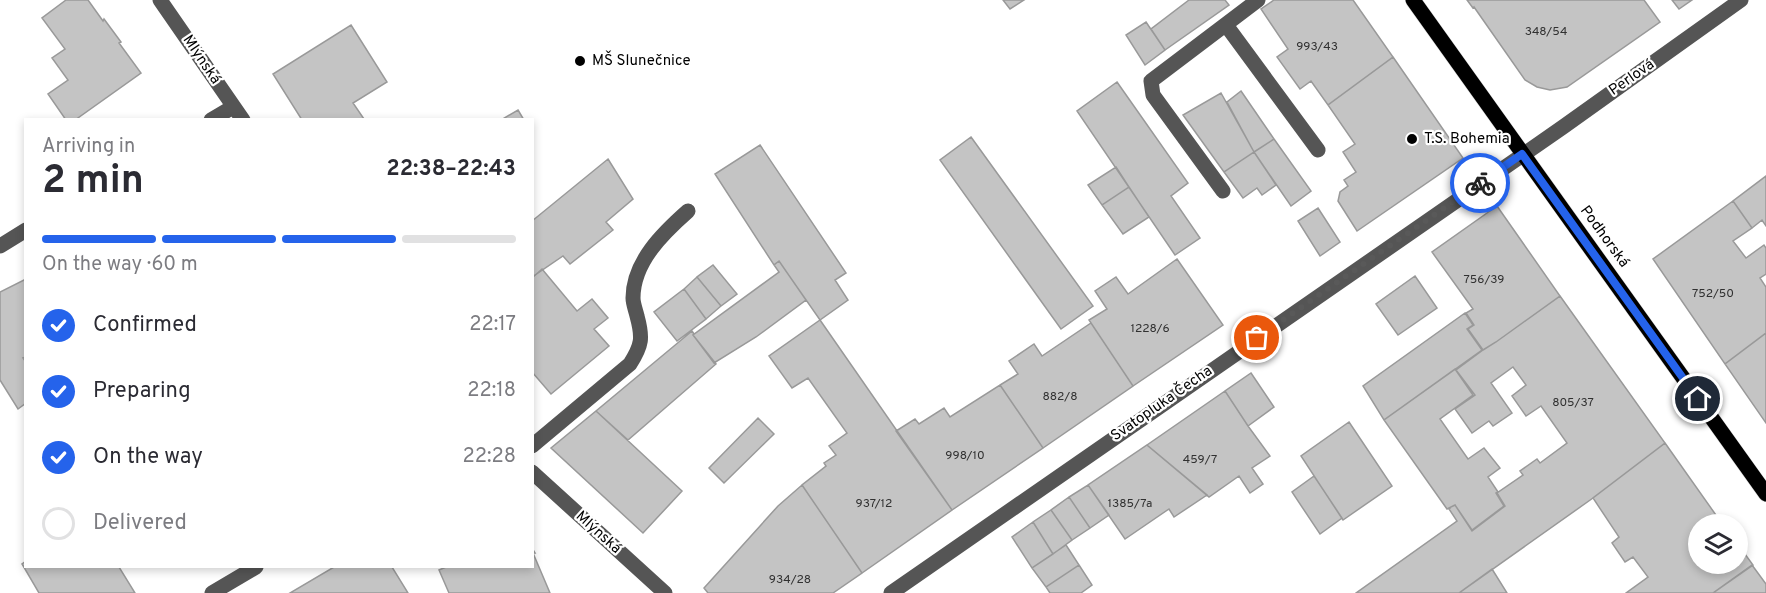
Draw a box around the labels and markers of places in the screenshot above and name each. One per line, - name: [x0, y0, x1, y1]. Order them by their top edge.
- place label: MŠ Slunečnice: [592, 50, 691, 71]
- marker: MŠ Slunečnice: [573, 54, 587, 68]
- place label: T.S. Bohemia: [1424, 130, 1510, 149]
- marker: T.S. Bohemia: [1405, 132, 1419, 146]
- pin: [1231, 312, 1282, 363]
- pin: [1672, 373, 1723, 424]

